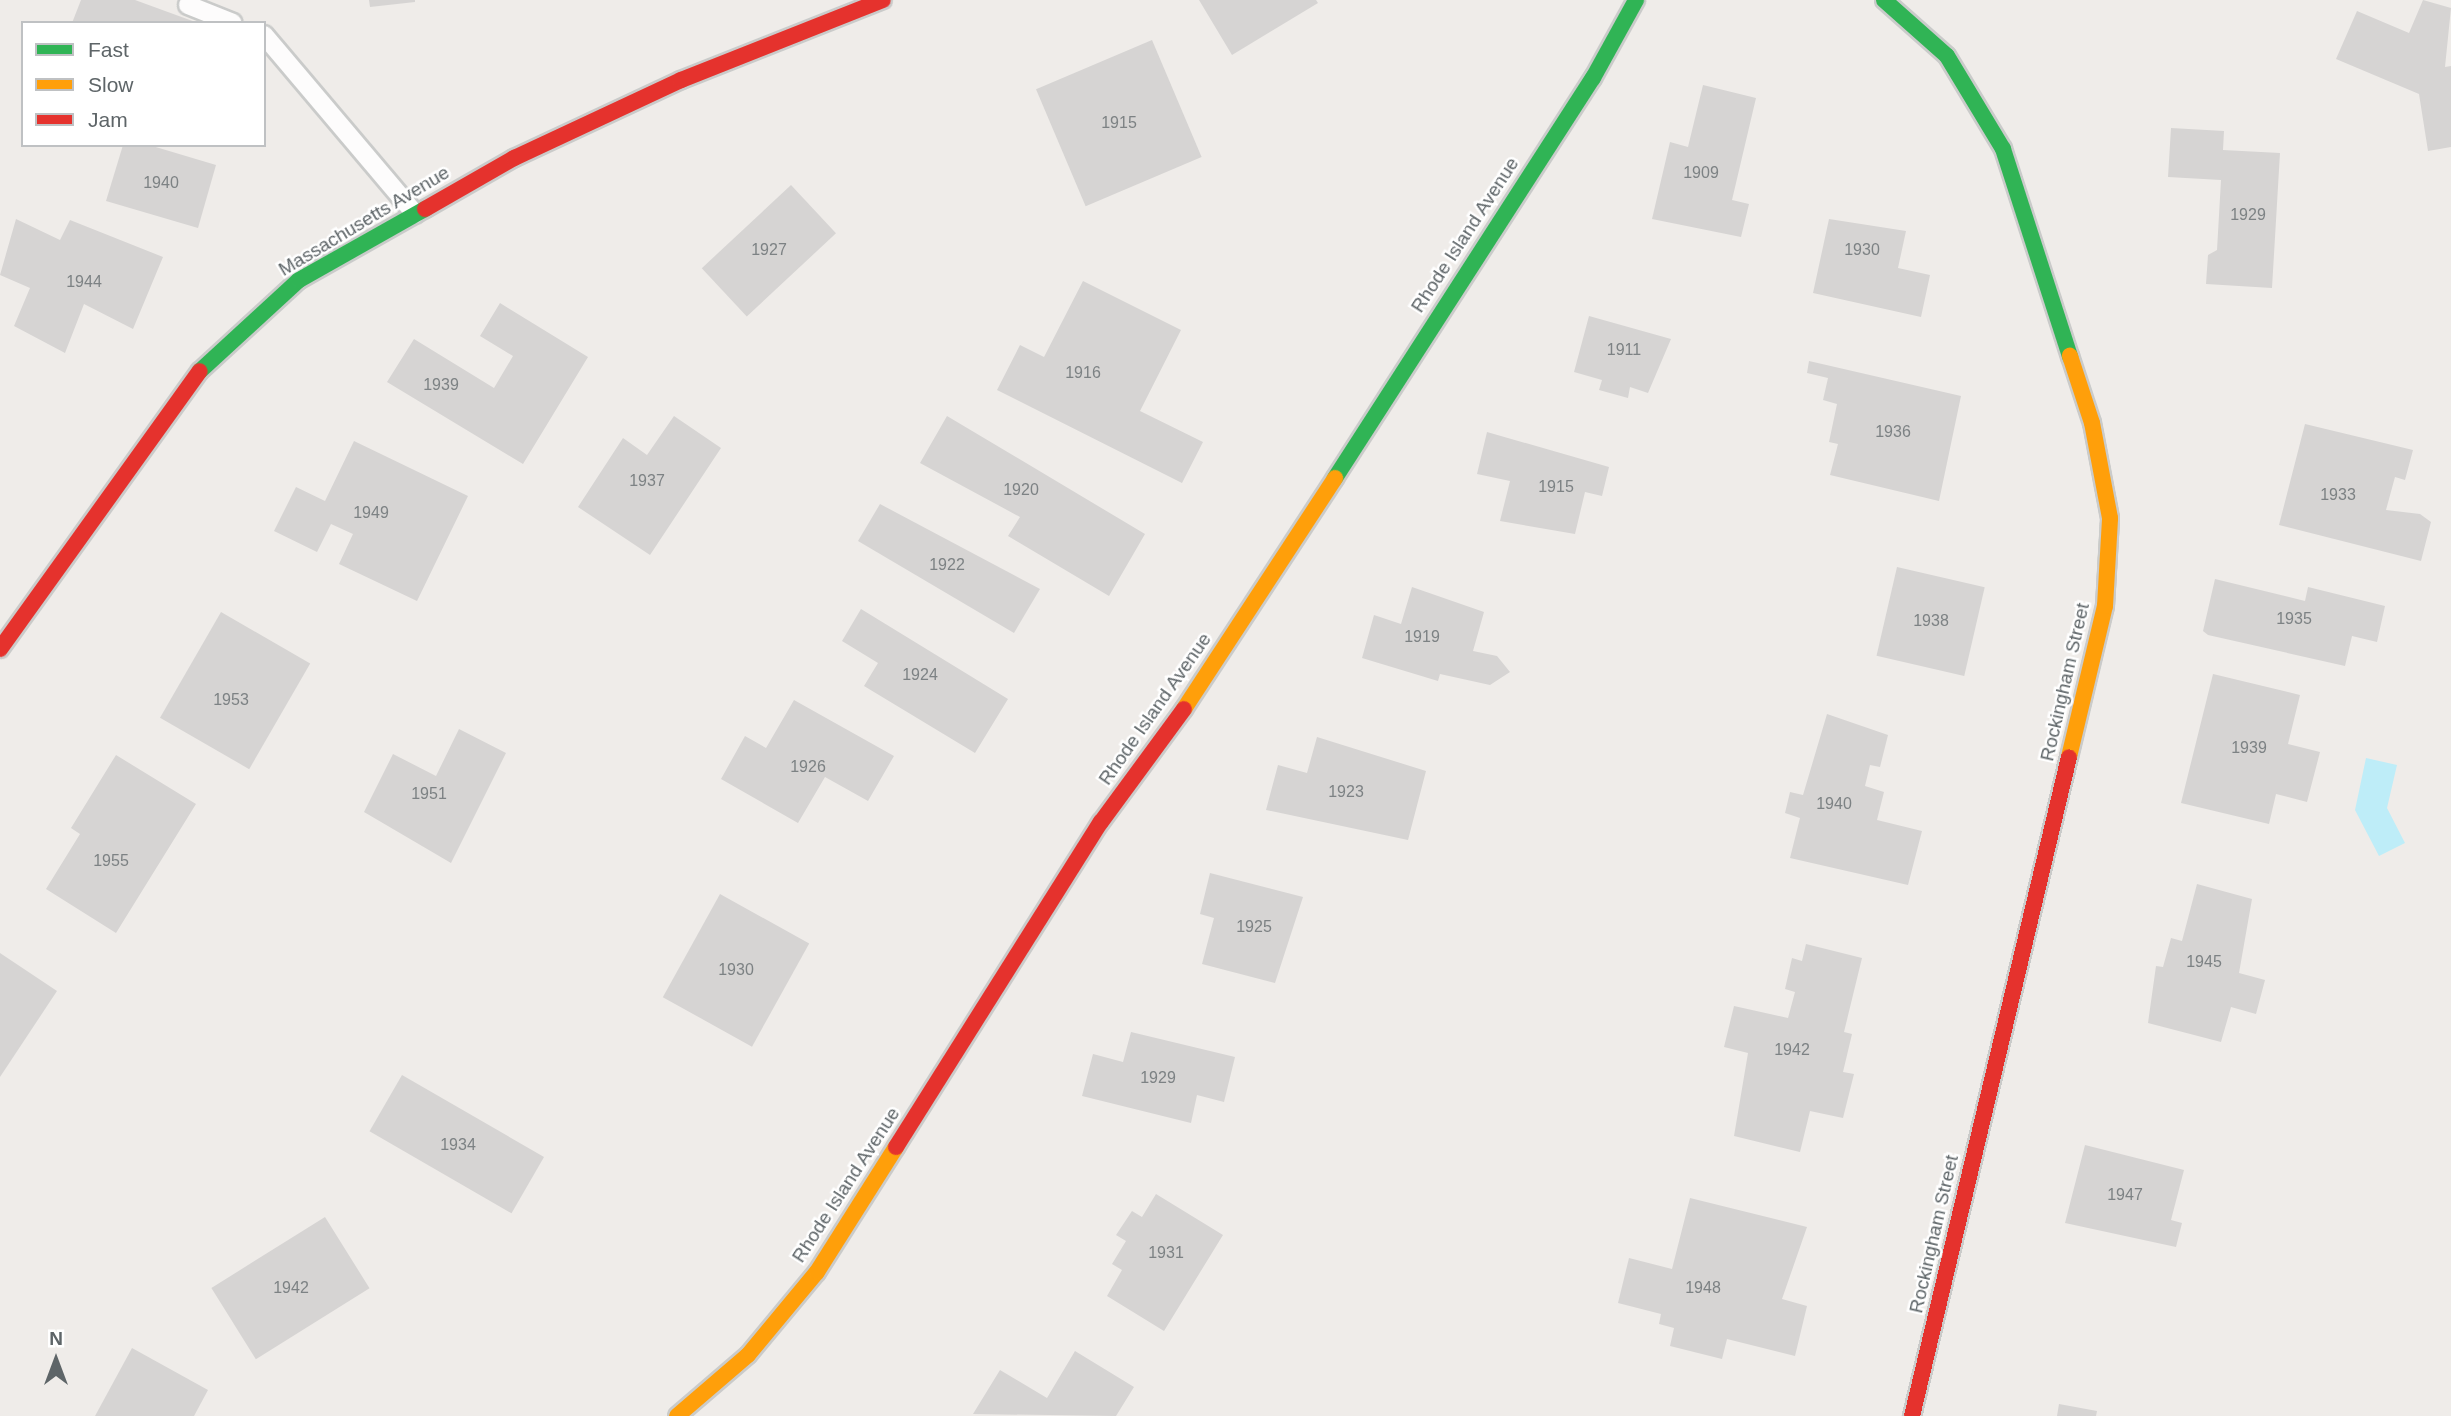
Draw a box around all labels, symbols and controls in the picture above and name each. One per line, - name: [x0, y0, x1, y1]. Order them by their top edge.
- legend: [21, 21, 266, 147]
- text: Fast: [88, 38, 129, 61]
- text: Slow: [88, 73, 134, 96]
- text: Jam: [88, 108, 128, 131]
- house number: 1915: [1101, 113, 1137, 133]
- street label: Rhode Island Avenue: [1406, 153, 1524, 317]
- street label: Massachusetts Avenue: [274, 161, 454, 281]
- house number: 1909: [1683, 163, 1719, 183]
- house number: 1940: [143, 173, 179, 193]
- house number: 1929: [2230, 205, 2266, 225]
- house number: 1927: [751, 240, 787, 260]
- house number: 1930: [1844, 240, 1880, 260]
- house number: 1944: [66, 272, 102, 292]
- house number: 1911: [1607, 340, 1641, 360]
- house number: 1916: [1065, 363, 1101, 383]
- house number: 1939: [423, 375, 459, 395]
- house number: 1936: [1875, 422, 1911, 442]
- house number: 1937: [629, 471, 665, 491]
- house number: 1915: [1538, 477, 1574, 497]
- house number: 1920: [1003, 480, 1039, 500]
- house number: 1933: [2320, 485, 2356, 505]
- house number: 1949: [353, 503, 389, 523]
- house number: 1922: [929, 555, 965, 575]
- street label: Rockingham Street: [2036, 601, 2094, 763]
- house number: 1935: [2276, 609, 2312, 629]
- house number: 1938: [1913, 611, 1949, 631]
- house number: 1919: [1404, 627, 1440, 647]
- street label: Rhode Island Avenue: [1094, 628, 1216, 790]
- house number: 1924: [902, 665, 938, 685]
- house number: 1953: [213, 690, 249, 710]
- house number: 1939: [2231, 738, 2267, 758]
- house number: 1926: [790, 757, 826, 777]
- house number: 1923: [1328, 782, 1364, 802]
- house number: 1951: [411, 784, 447, 804]
- house number: 1940: [1816, 794, 1852, 814]
- house number: 1955: [93, 851, 129, 871]
- house number: 1925: [1236, 917, 1272, 937]
- house number: 1945: [2186, 952, 2222, 972]
- house number: 1930: [718, 960, 754, 980]
- house number: 1942: [1774, 1040, 1810, 1060]
- house number: 1929: [1140, 1068, 1176, 1088]
- street label: Rhode Island Avenue: [787, 1103, 905, 1267]
- house number: 1934: [440, 1135, 476, 1155]
- street label: Rockingham Street: [1905, 1153, 1963, 1315]
- house number: 1947: [2107, 1185, 2143, 1205]
- house number: 1931: [1148, 1243, 1184, 1263]
- house number: 1942: [273, 1278, 309, 1298]
- house number: 1948: [1685, 1278, 1721, 1298]
- north arrow: [21, 1325, 91, 1395]
- text: N: [49, 1328, 63, 1349]

